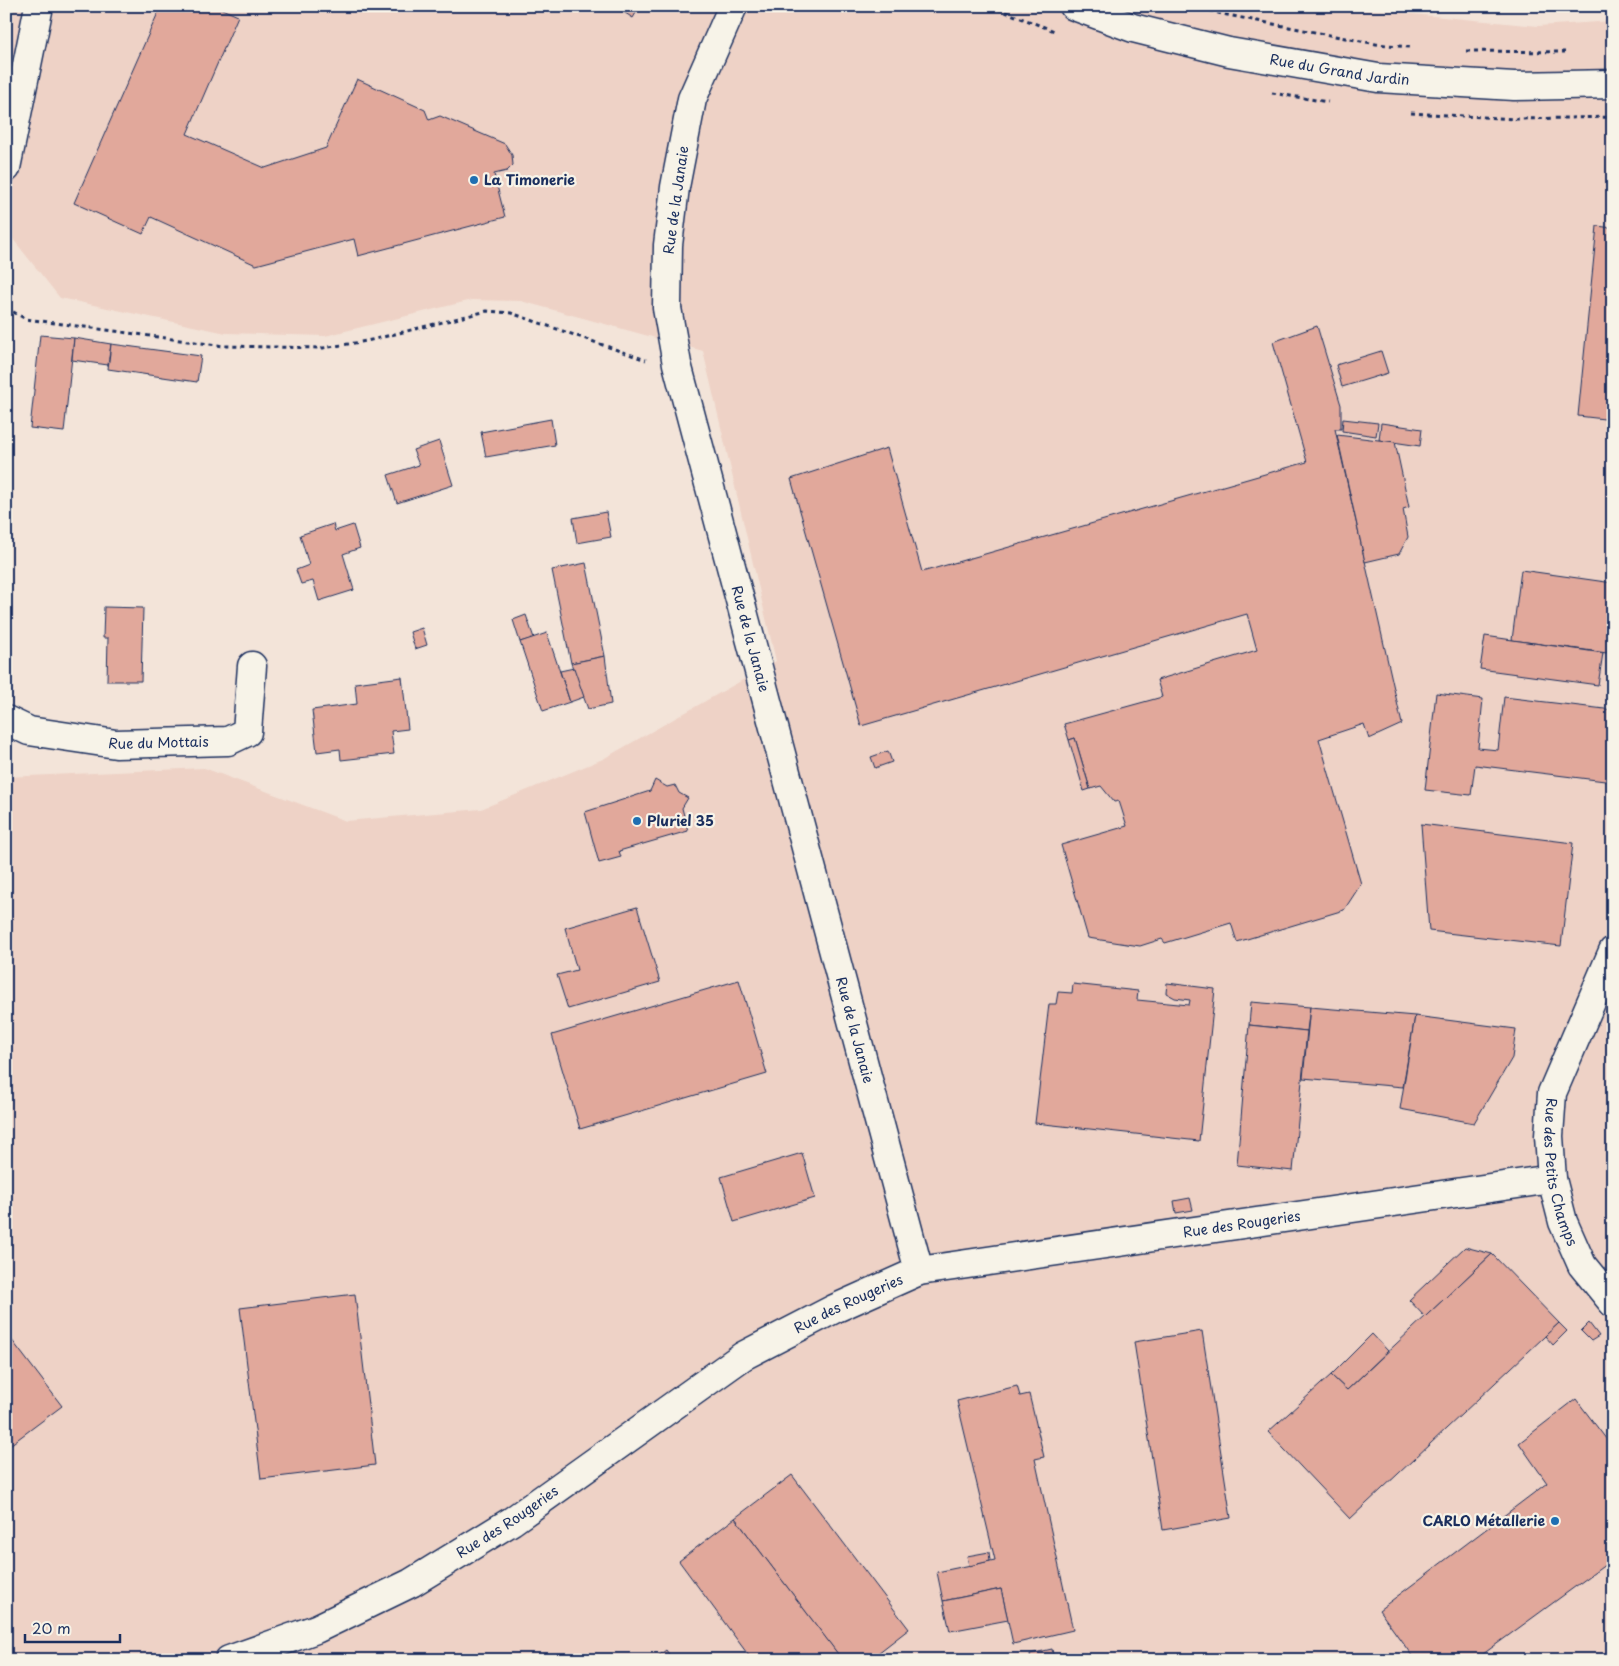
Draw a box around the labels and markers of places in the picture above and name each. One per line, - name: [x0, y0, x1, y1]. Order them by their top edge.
- place label: La Timonerie: [484, 169, 575, 190]
- marker: La Timonerie: [468, 174, 480, 186]
- place label: Pluriel 35: [647, 810, 714, 831]
- marker: Pluriel 35: [631, 815, 643, 827]
- place label: CARLO Métallerie: [1423, 1510, 1545, 1531]
- marker: CARLO Métallerie: [1549, 1515, 1561, 1527]

